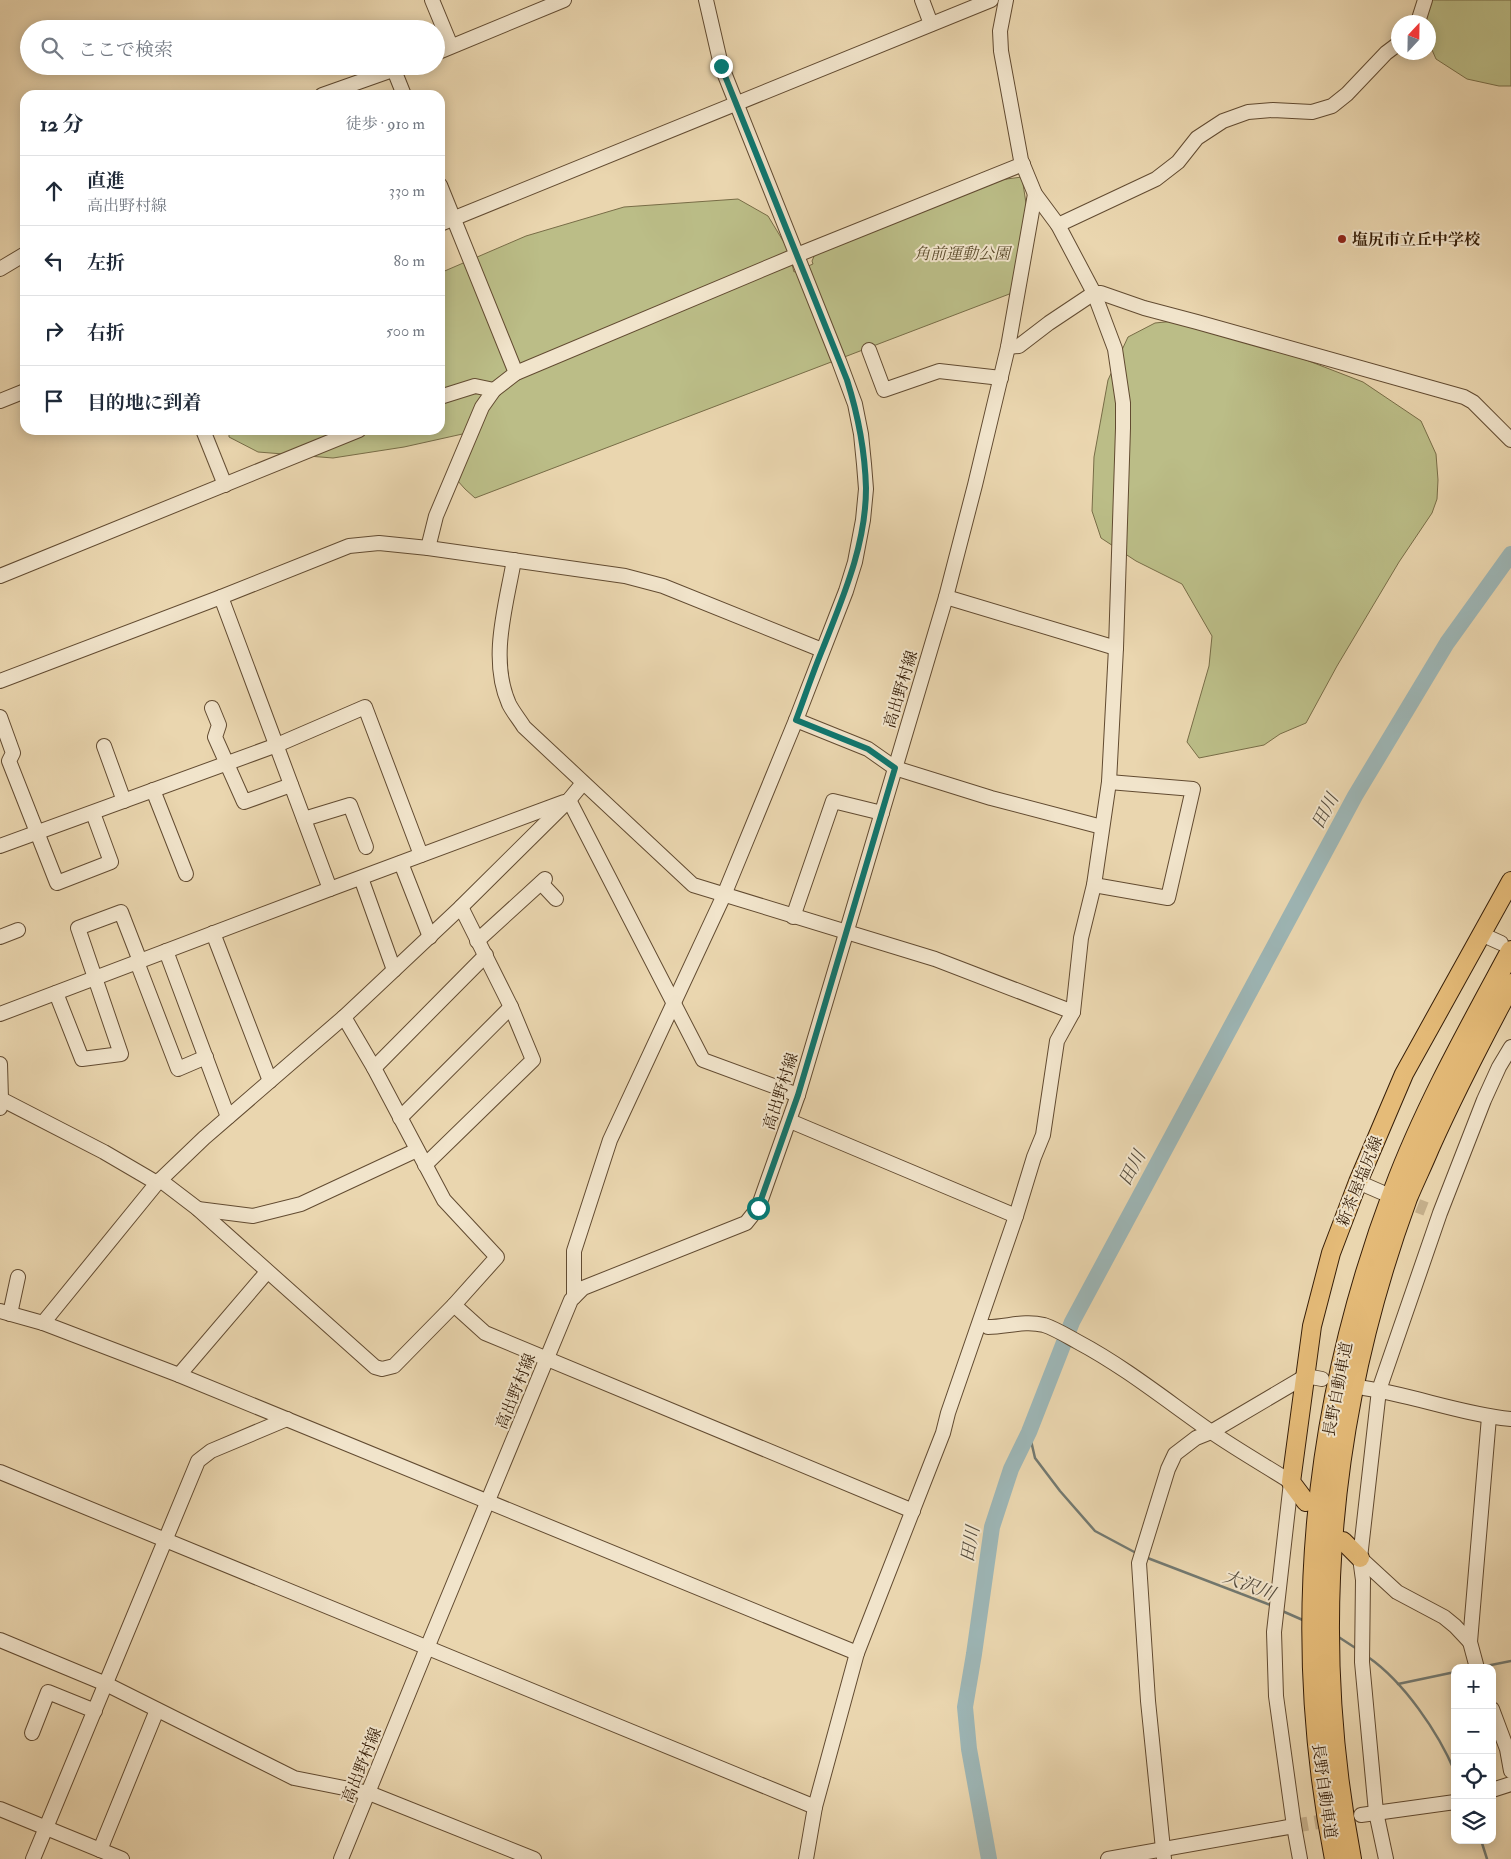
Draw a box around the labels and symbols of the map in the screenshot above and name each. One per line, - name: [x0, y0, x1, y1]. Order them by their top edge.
- north arrow: [1391, 15, 1436, 60]
- route end: [710, 55, 733, 78]
- place label: 塩尻市立丘中学校: [1352, 230, 1481, 250]
- marker: 塩尻市立丘中学校: [1336, 233, 1348, 245]
- park label: 角前運動公園: [914, 244, 1013, 264]
- street label: 高出野村線: [880, 648, 922, 730]
- water label: 田川: [1307, 788, 1345, 833]
- street label: 高出野村線: [759, 1050, 803, 1132]
- street label: 新茶屋塩尻線: [1333, 1133, 1387, 1230]
- water label: 田川: [1114, 1145, 1152, 1190]
- route start: [747, 1197, 770, 1220]
- street label: 長野自動車道: [1319, 1340, 1357, 1438]
- street label: 高出野村線: [492, 1351, 540, 1432]
- water label: 田川: [956, 1522, 985, 1564]
- water label: 大沢川: [1219, 1565, 1280, 1607]
- street label: 高出野村線: [338, 1725, 386, 1806]
- street label: 長野自動車道: [1307, 1742, 1341, 1840]

